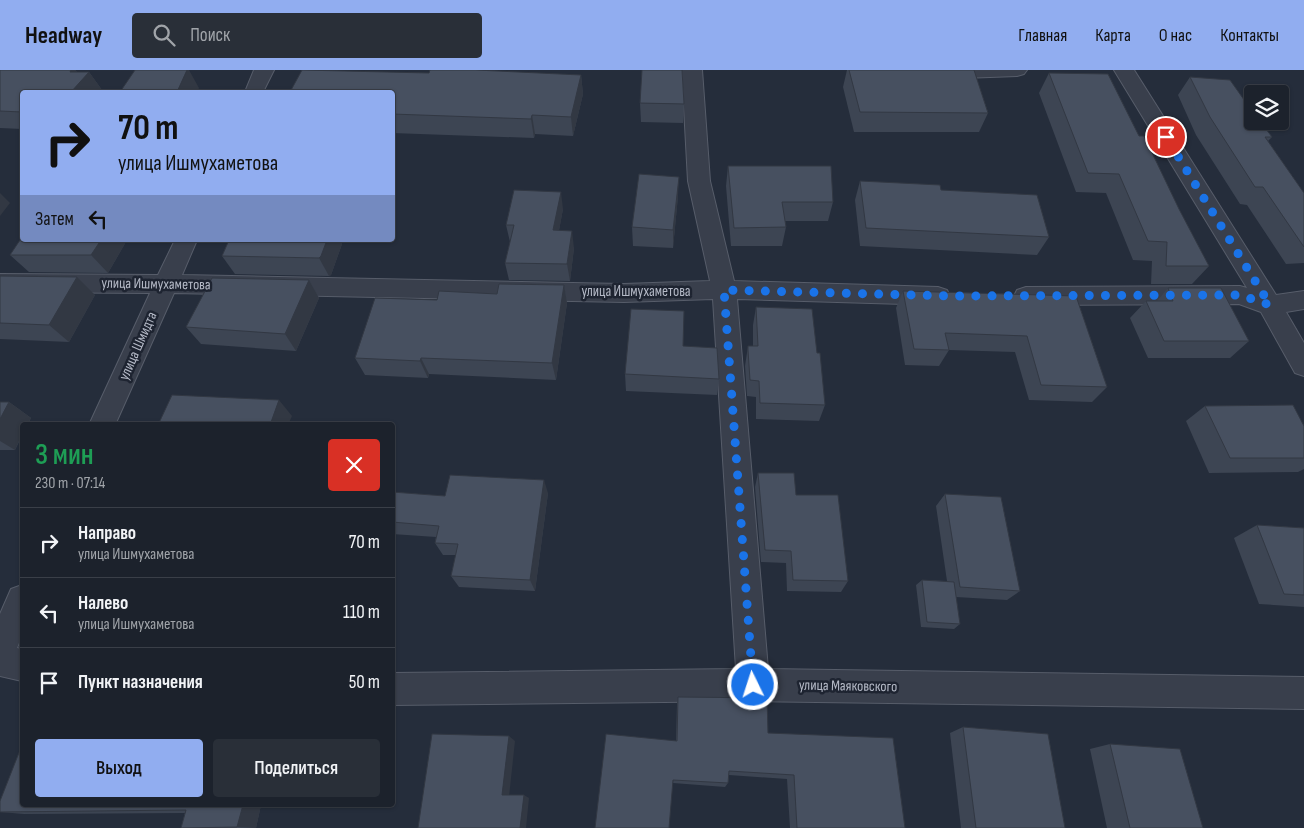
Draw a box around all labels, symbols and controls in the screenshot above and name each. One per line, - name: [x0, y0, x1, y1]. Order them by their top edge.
- search box: [132, 13, 482, 58]
- text: Headway: [25, 21, 102, 50]
- icon: search: [150, 21, 178, 49]
- text: Поиск: [190, 24, 230, 47]
- text: Главная: [1018, 25, 1067, 46]
- text: Карта: [1095, 25, 1131, 46]
- text: О нас: [1159, 25, 1192, 46]
- text: Контакты: [1220, 25, 1279, 46]
- map controls: [1244, 85, 1289, 130]
- button: layers: [1244, 85, 1289, 130]
- text: 70 m: [118, 107, 178, 150]
- icon: right: [35, 110, 100, 175]
- pin: [1145, 116, 1187, 158]
- icon: arrive: [1152, 123, 1180, 151]
- text: улица Ишмухаметова: [118, 150, 278, 177]
- icon: left: [84, 205, 112, 233]
- text: Затем: [35, 208, 74, 231]
- street label: улица Ишмухаметова: [101, 274, 211, 294]
- street label: улица Ишмухаметова: [581, 282, 691, 301]
- street label: улица Шмидта: [114, 309, 162, 383]
- text: 3 мин: [35, 437, 94, 473]
- button: close: [328, 439, 380, 491]
- text: 230 m · 07:14: [35, 474, 105, 493]
- text: Направо: [78, 522, 136, 545]
- icon: right: [35, 529, 63, 557]
- text: 70 m: [349, 531, 380, 554]
- text: улица Ишмухаметова: [78, 545, 194, 564]
- text: Налево: [78, 592, 128, 615]
- icon: left: [35, 599, 63, 627]
- text: 110 m: [343, 601, 380, 624]
- text: улица Ишмухаметова: [78, 615, 194, 634]
- position arrow: [726, 658, 778, 710]
- icon: arrive: [35, 669, 63, 697]
- text: Пункт назначения: [78, 671, 203, 694]
- text: 50 m: [349, 671, 380, 694]
- street label: улица Маяковского: [799, 676, 897, 696]
- button: Выход: [35, 739, 203, 797]
- button: Поделиться: [213, 739, 380, 797]

